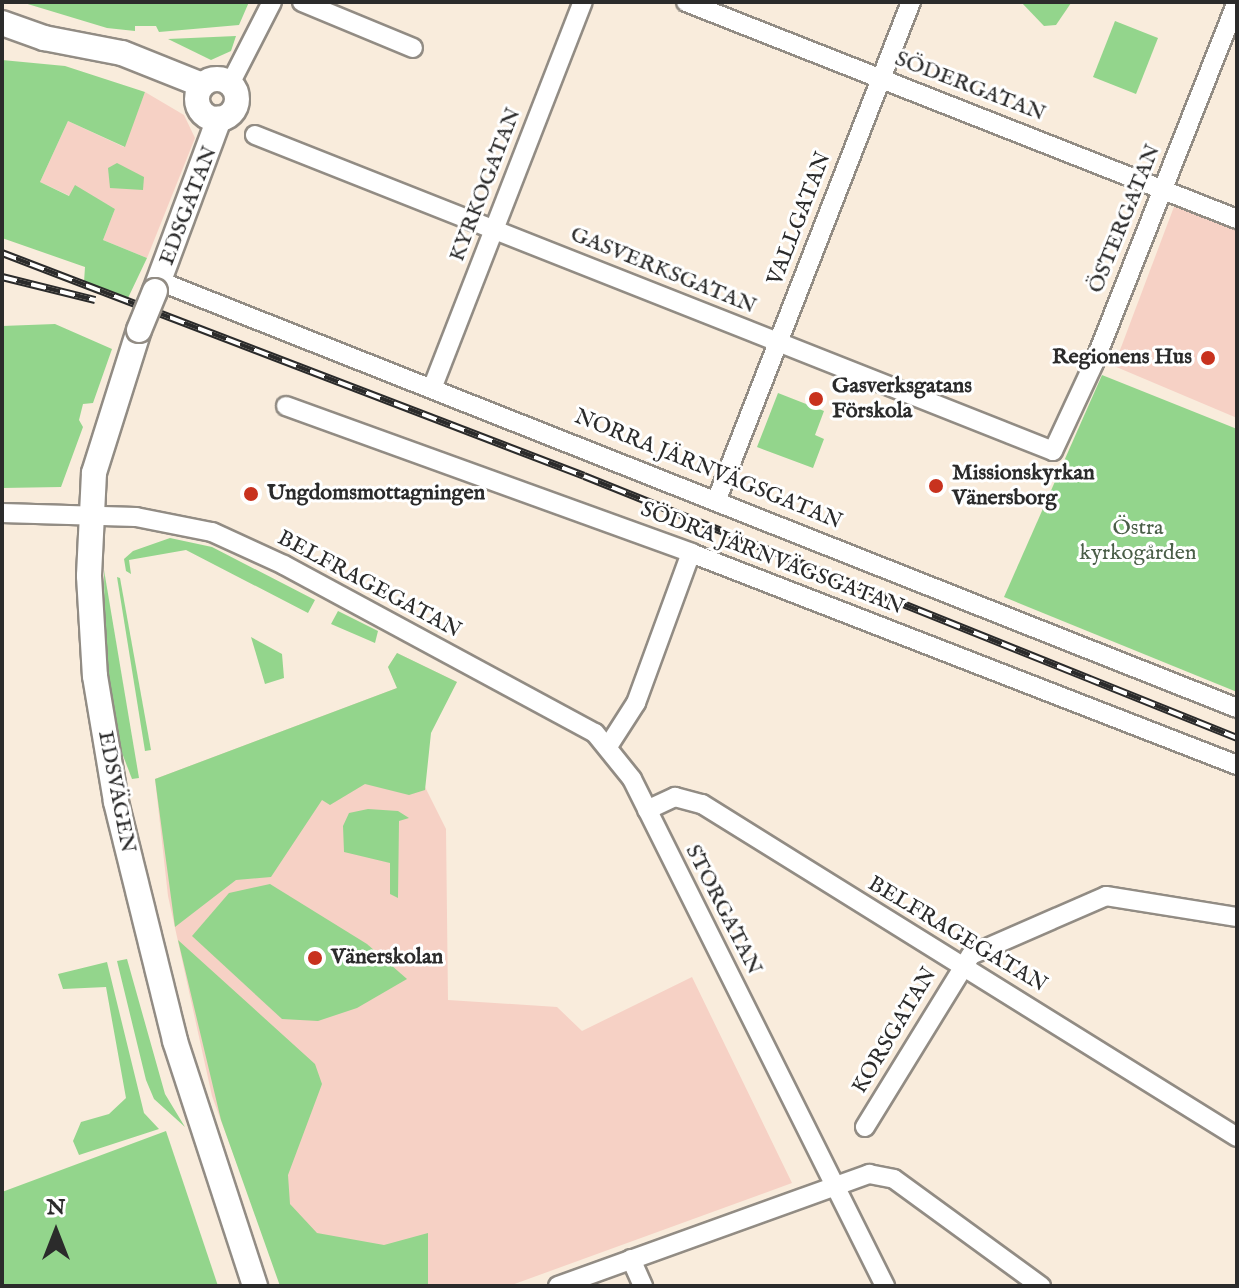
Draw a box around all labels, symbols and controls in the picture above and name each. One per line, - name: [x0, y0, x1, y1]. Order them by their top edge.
- street label: SÖDERGATAN: [891, 46, 1049, 128]
- street label: KYRKOGATAN: [445, 104, 527, 266]
- street label: ÖSTERGATAN: [1083, 141, 1167, 297]
- street label: EDSGATAN: [154, 143, 224, 269]
- street label: VALLGATAN: [763, 149, 837, 289]
- street label: GASVERKSGATAN: [566, 222, 760, 320]
- place label: Regionens Hus: [1052, 345, 1192, 371]
- marker: Regionens Hus: [1199, 349, 1217, 367]
- place label: Gasverksgatans Förskola: [832, 373, 972, 424]
- marker: Gasverksgatans Förskola: [807, 390, 825, 408]
- street label: NORRA JÄRNVÄGSGATAN: [570, 404, 846, 536]
- place label: Missionskyrkan Vänersborg: [952, 460, 1095, 512]
- marker: Missionskyrkan Vänersborg: [927, 477, 945, 495]
- place label: Ungdomsmottagningen: [267, 481, 485, 507]
- marker: Ungdomsmottagningen: [242, 485, 260, 503]
- street label: SÖDRA JÄRNVÄGSGATAN: [637, 497, 907, 621]
- park label: Östra kyrkogården: [1079, 515, 1197, 566]
- street label: BELFRAGEGATAN: [273, 525, 465, 645]
- street label: EDSVÄGEN: [91, 729, 141, 855]
- street label: STORGATAN: [679, 841, 767, 979]
- street label: BELFRAGEGATAN: [863, 871, 1051, 999]
- place label: Vänerskolan: [331, 945, 443, 971]
- marker: Vänerskolan: [306, 949, 324, 967]
- street label: KORSGATAN: [847, 963, 943, 1099]
- north arrow: [16, 1192, 96, 1272]
- text: N: [46, 1194, 66, 1222]

